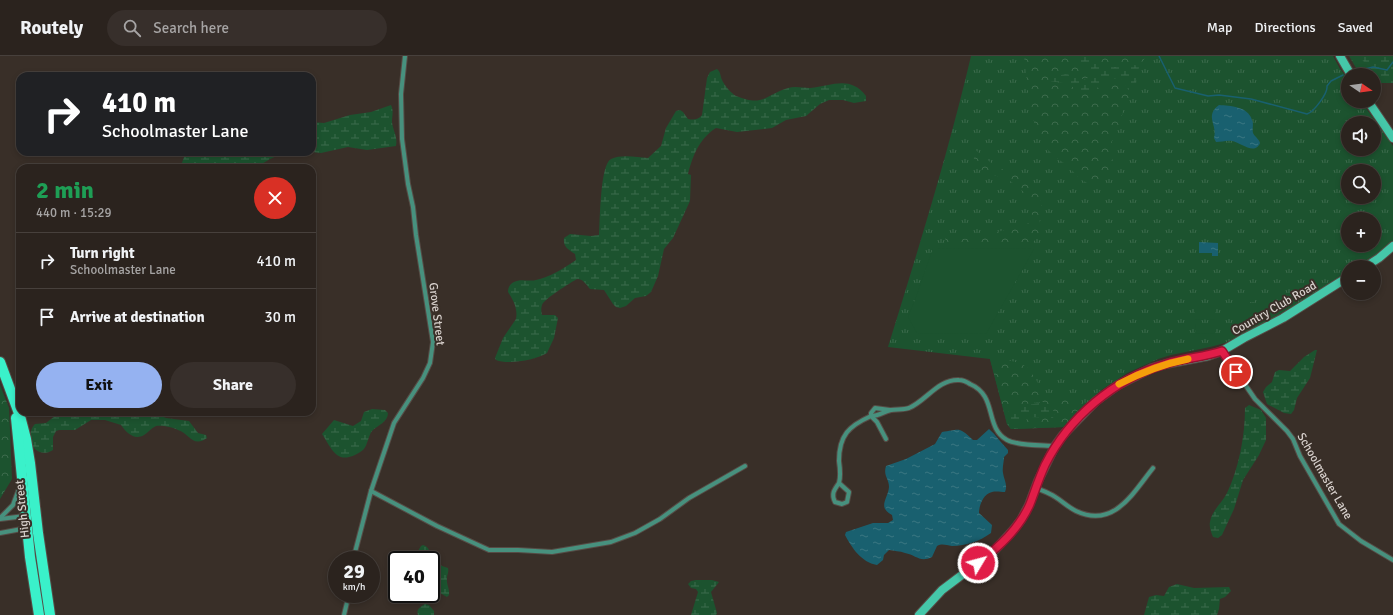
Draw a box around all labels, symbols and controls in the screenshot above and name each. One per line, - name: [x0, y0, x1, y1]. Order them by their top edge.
- search box: [107, 10, 387, 46]
- text: Routely: [20, 16, 83, 40]
- icon: search: [121, 17, 143, 39]
- text: Search here: [153, 19, 229, 37]
- text: Map: [1207, 19, 1233, 36]
- text: Directions: [1255, 19, 1316, 36]
- text: Saved: [1338, 19, 1373, 36]
- north arrow: [1341, 68, 1381, 108]
- map controls: [1341, 68, 1381, 300]
- text: 410 m: [102, 86, 176, 120]
- icon: right: [36, 88, 88, 140]
- button: sound: [1341, 116, 1381, 156]
- text: Schoolmaster Lane: [102, 120, 249, 142]
- button: search: [1341, 164, 1381, 204]
- text: 2 min: [36, 175, 94, 205]
- button: close: [254, 177, 296, 219]
- text: 440 m · 15:29: [36, 205, 112, 221]
- button: +: [1341, 212, 1381, 252]
- text: Turn right: [70, 244, 135, 262]
- icon: right: [36, 250, 58, 272]
- text: 410 m: [256, 252, 296, 270]
- button: −: [1341, 260, 1381, 300]
- text: Schoolmaster Lane: [70, 262, 176, 278]
- street label: Country Club Road: [1229, 278, 1319, 339]
- street label: Grove Street: [425, 282, 448, 346]
- icon: arrive: [36, 306, 58, 328]
- text: Arrive at destination: [70, 308, 205, 326]
- text: 30 m: [265, 308, 296, 326]
- pin: [1219, 355, 1253, 389]
- icon: arrive: [1225, 361, 1247, 383]
- button: Exit: [36, 362, 162, 408]
- button: Share: [170, 362, 296, 408]
- street label: Schoolmaster Lane: [1294, 430, 1355, 522]
- street label: High Street: [12, 479, 33, 539]
- position arrow: [957, 542, 999, 584]
- speed limit sign: 40: [388, 551, 440, 603]
- text: 29: [343, 559, 365, 584]
- text: km/h: [343, 581, 365, 593]

